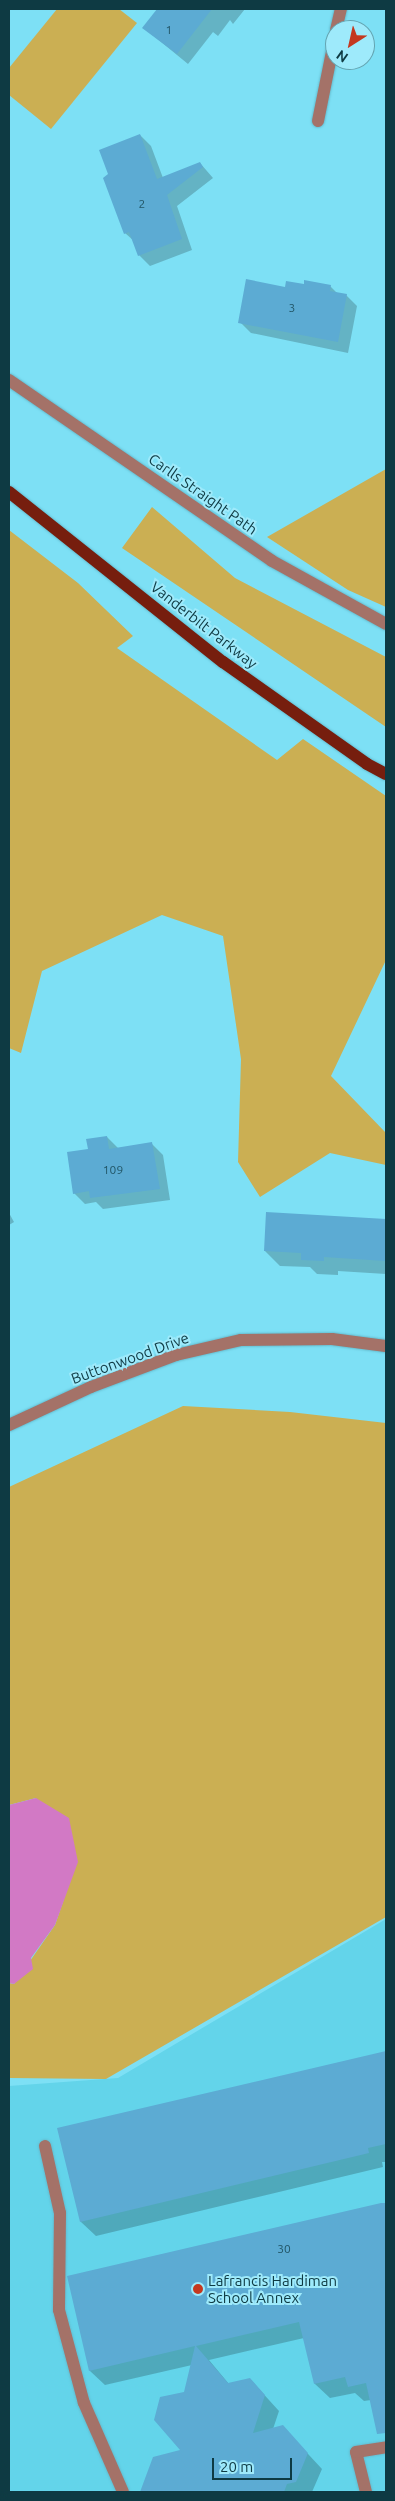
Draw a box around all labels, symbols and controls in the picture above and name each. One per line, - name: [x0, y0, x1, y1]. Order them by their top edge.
- north arrow: [325, 20, 375, 70]
- house number: 1: [166, 23, 172, 37]
- text: N: [333, 47, 351, 66]
- house number: 2: [139, 197, 145, 211]
- house number: 3: [289, 301, 295, 315]
- street label: Carlls Straight Path: [145, 450, 261, 538]
- street label: Vanderbilt Parkway: [147, 578, 261, 672]
- house number: 109: [103, 1163, 123, 1177]
- street label: Buttonwood Drive: [69, 1328, 191, 1388]
- house number: 30: [277, 2242, 291, 2256]
- place label: Lafrancis Hardiman School Annex: [208, 2271, 337, 2306]
- marker: Lafrancis Hardiman School Annex: [192, 2283, 204, 2295]
- scale bar: [215, 2448, 295, 2480]
- text: 20 m: [220, 2458, 253, 2475]

